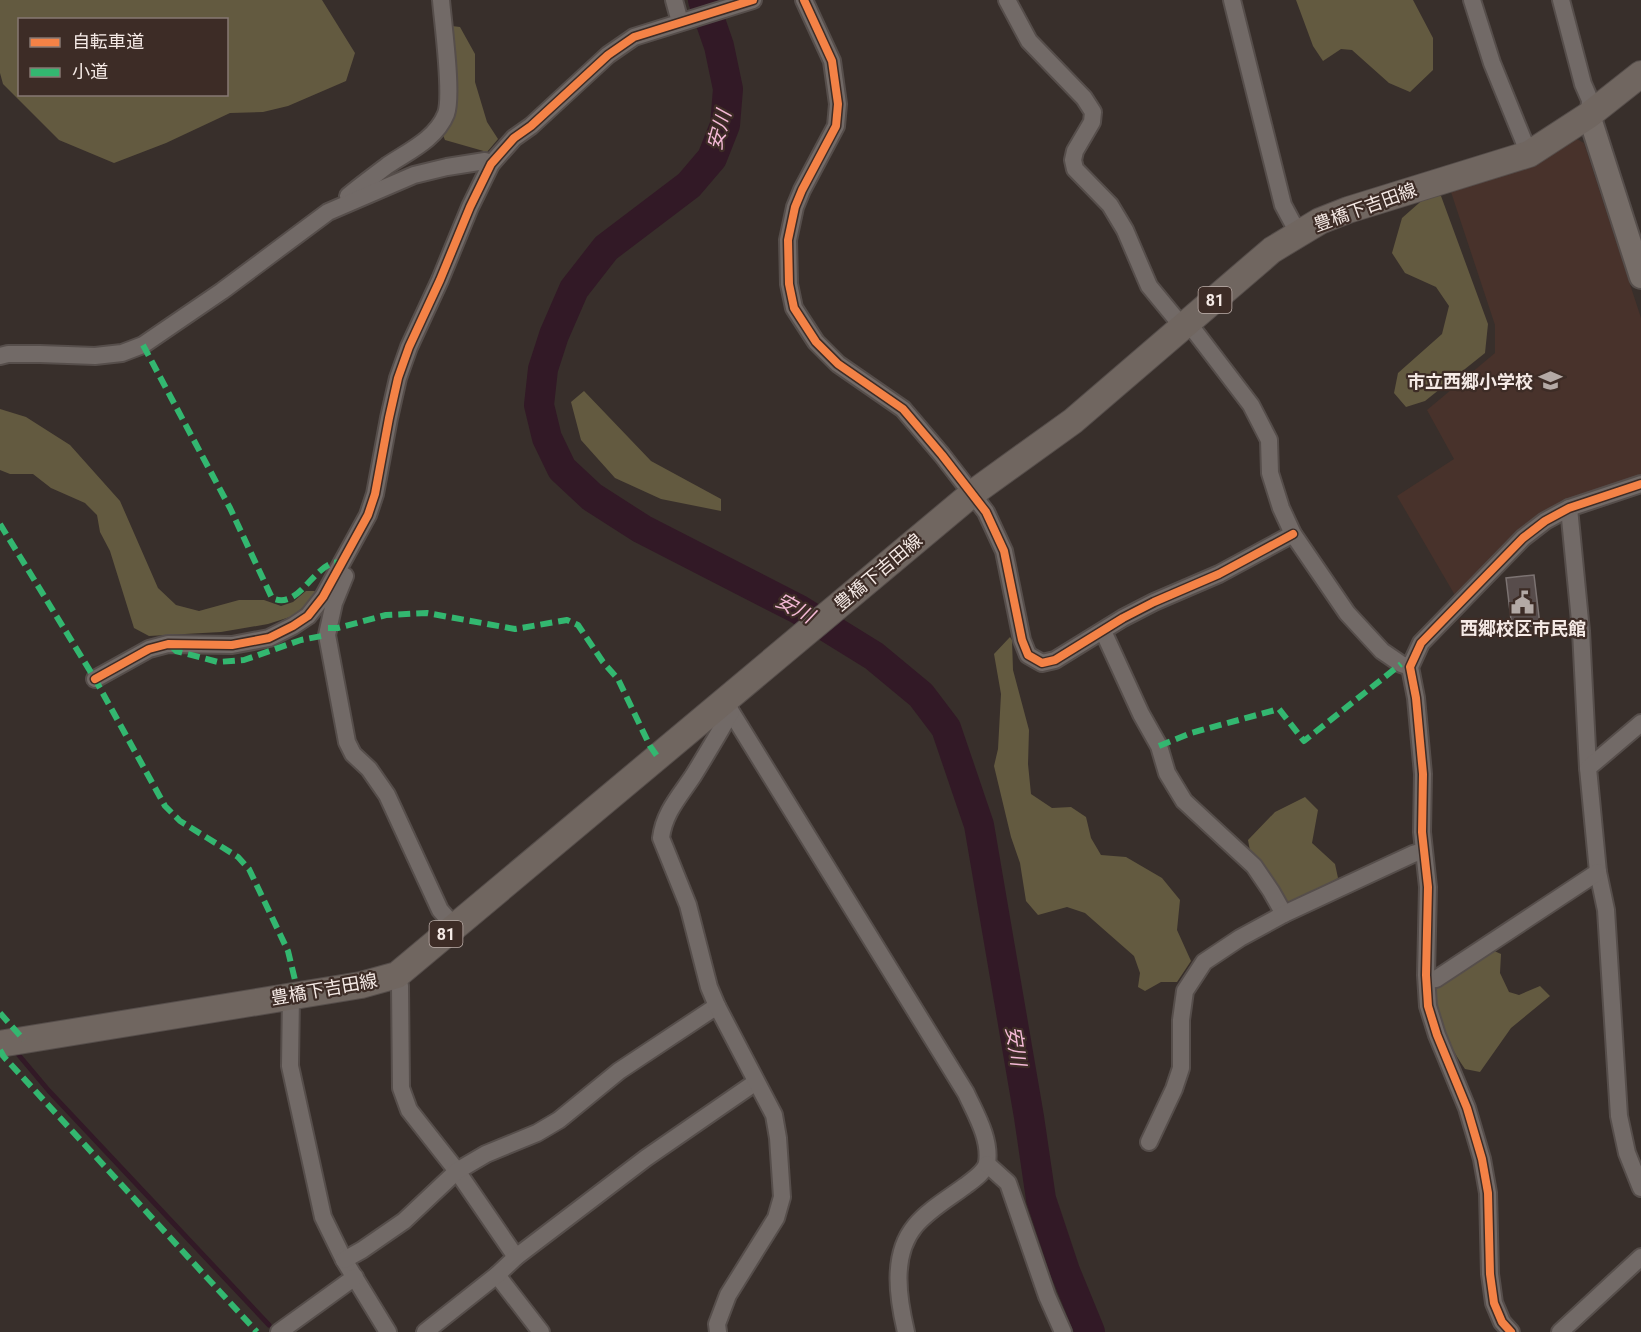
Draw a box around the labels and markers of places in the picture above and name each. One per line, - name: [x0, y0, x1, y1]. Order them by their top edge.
- school or university icon: 市立西郷小学校: [1538, 368, 1564, 394]
- place label: 市立西郷小学校: [1407, 371, 1533, 392]
- public building icon: 西郷校区市民館: [1510, 589, 1536, 615]
- place label: 西郷校区市民館: [1460, 618, 1586, 639]

